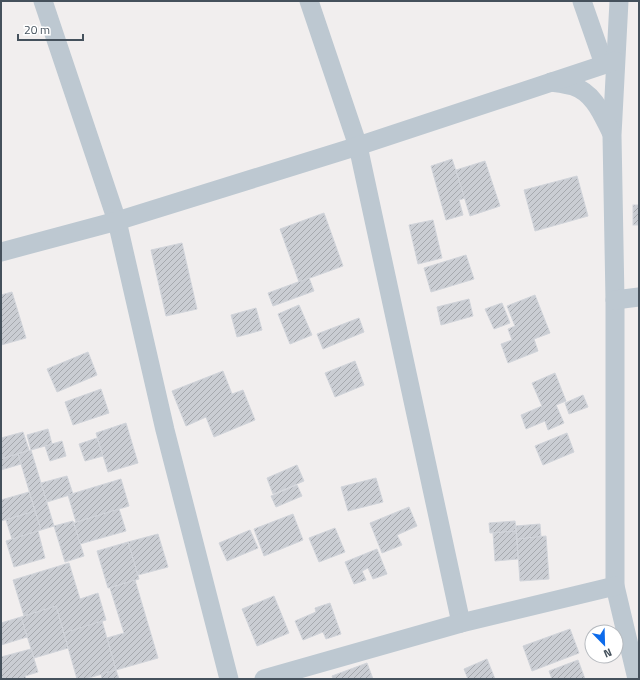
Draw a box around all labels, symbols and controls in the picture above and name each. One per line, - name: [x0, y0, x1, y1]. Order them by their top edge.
- scale bar: [18, 16, 83, 42]
- text: 20 m: [24, 20, 50, 39]
- north arrow: [584, 624, 624, 664]
- text: N: [601, 644, 615, 662]

